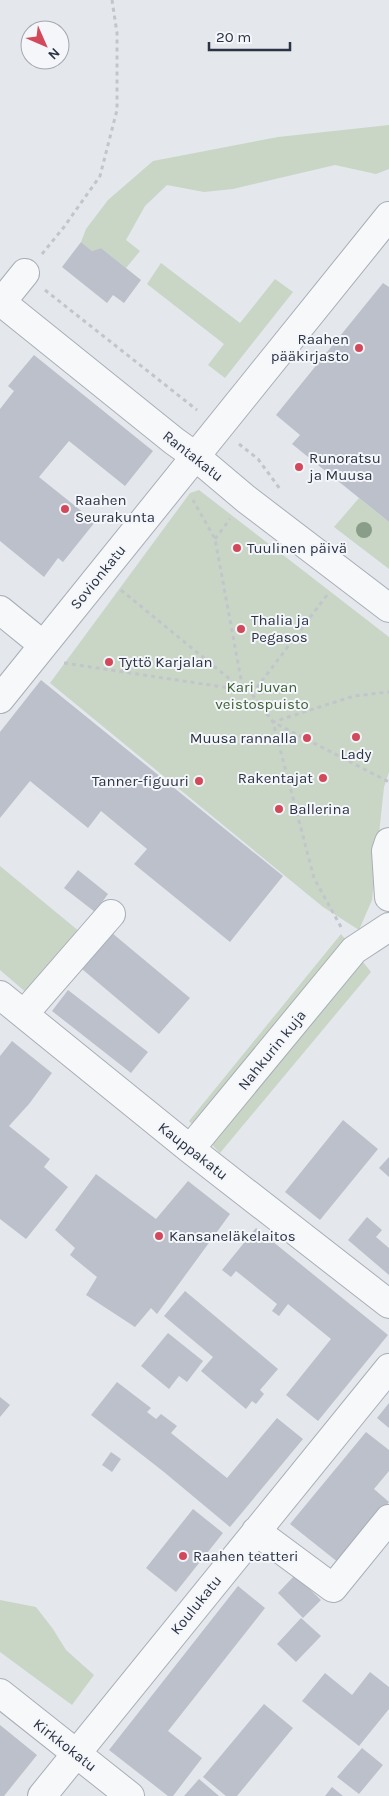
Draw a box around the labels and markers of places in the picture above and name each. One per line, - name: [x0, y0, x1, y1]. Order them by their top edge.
- place label: Raahen pääkirjasto: [271, 330, 349, 365]
- marker: Raahen pääkirjasto: [353, 342, 365, 354]
- place label: Runoratsu ja Muusa: [307, 449, 381, 484]
- marker: Runoratsu ja Muusa: [293, 461, 305, 473]
- place label: Raahen Seurakunta: [75, 491, 155, 526]
- marker: Raahen Seurakunta: [59, 503, 71, 515]
- place label: Tuulinen päivä: [247, 539, 347, 557]
- marker: Tuulinen päivä: [231, 542, 243, 554]
- place label: Thalia ja Pegasos: [251, 611, 309, 646]
- marker: Thalia ja Pegasos: [235, 623, 247, 635]
- place label: Tyttö Karjalan: [119, 653, 213, 671]
- marker: Tyttö Karjalan: [103, 656, 115, 668]
- place label: Muusa rannalla: [190, 729, 297, 747]
- marker: Lady: [350, 731, 362, 743]
- marker: Muusa rannalla: [301, 732, 313, 744]
- place label: Lady: [340, 745, 372, 763]
- place label: Rakentajat: [238, 769, 313, 787]
- place label: Tanner-figuuri: [92, 772, 189, 790]
- marker: Rakentajat: [317, 772, 329, 784]
- marker: Tanner-figuuri: [193, 775, 205, 787]
- place label: Ballerina: [289, 800, 350, 818]
- marker: Ballerina: [273, 803, 285, 815]
- place label: Kansaneläkelaitos: [169, 1227, 296, 1245]
- marker: Kansaneläkelaitos: [153, 1230, 165, 1242]
- place label: Raahen teatteri: [193, 1547, 299, 1565]
- marker: Raahen teatteri: [177, 1550, 189, 1562]

